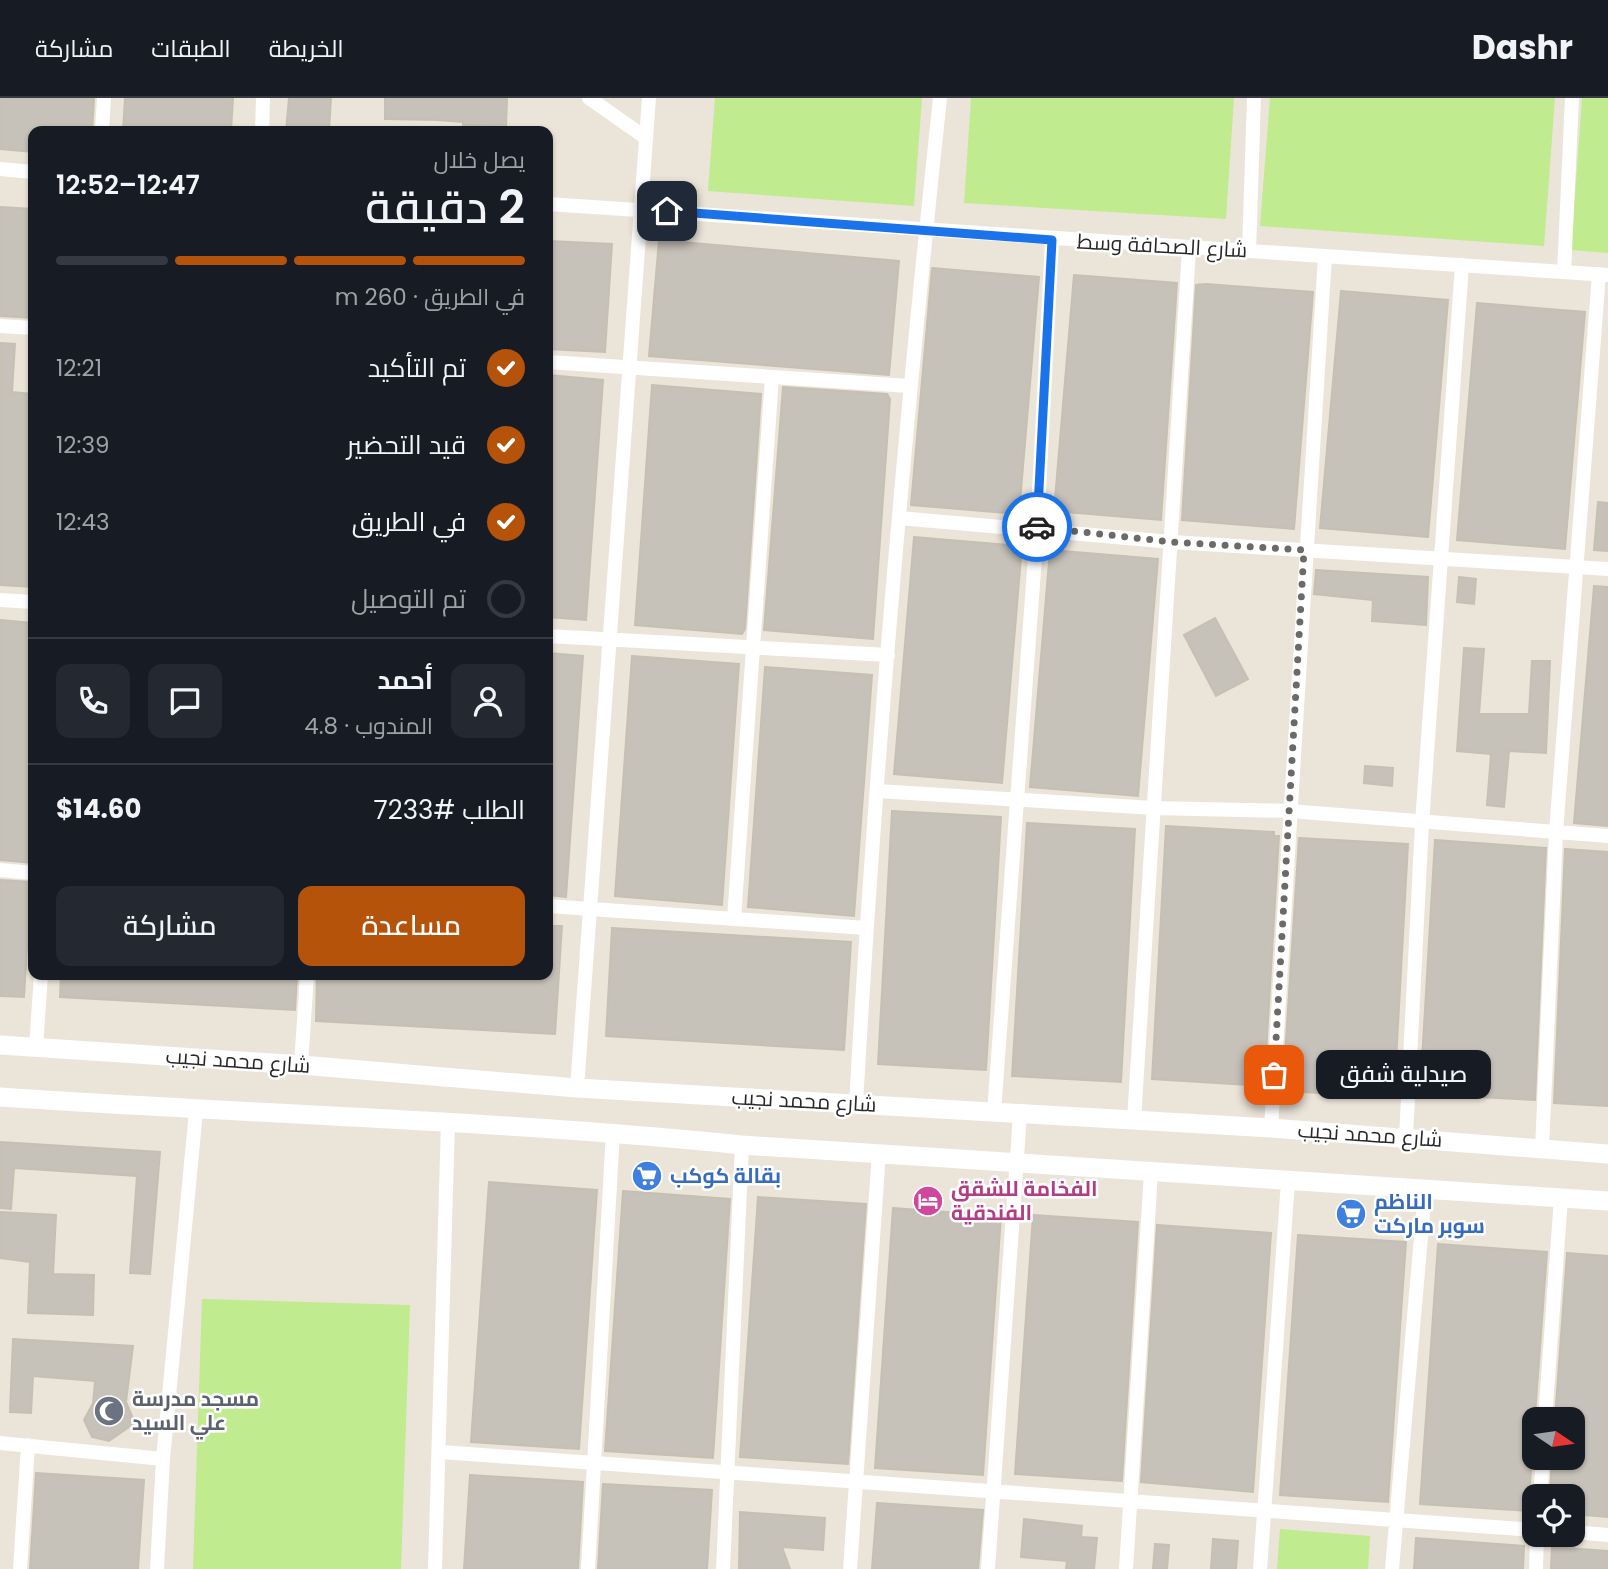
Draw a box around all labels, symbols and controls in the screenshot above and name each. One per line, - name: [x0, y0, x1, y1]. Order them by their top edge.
- text: Dashr: [1472, 24, 1573, 71]
- text: مشاركة: [35, 32, 113, 65]
- text: الطبقات: [151, 32, 231, 65]
- text: الخريطة: [269, 32, 344, 65]
- text: يصل خلال: [434, 144, 525, 176]
- text: 12:47–12:52: [56, 167, 200, 203]
- text: 2 دقيقة: [365, 175, 525, 239]
- pin: [637, 181, 697, 241]
- icon: home: [648, 192, 686, 230]
- street label: شارع الصحافة وسط: [1076, 227, 1248, 264]
- text: في الطريق · 260 m: [335, 281, 525, 313]
- icon: check: [487, 349, 525, 387]
- text: تم التأكيد: [368, 350, 466, 386]
- text: 12:21: [56, 352, 102, 384]
- icon: check: [487, 426, 525, 464]
- text: قيد التحضير: [347, 427, 466, 463]
- text: 12:39: [56, 429, 110, 461]
- courier: [1002, 492, 1072, 562]
- icon: check: [487, 503, 525, 541]
- text: في الطريق: [352, 504, 466, 540]
- text: 12:43: [56, 506, 110, 538]
- icon: car: [1018, 508, 1056, 546]
- text: تم التوصيل: [351, 581, 466, 617]
- text: أحمد: [377, 662, 433, 698]
- button: phone: [56, 664, 130, 738]
- button: chat: [148, 664, 222, 738]
- button: person: [451, 664, 525, 738]
- text: المندوب · 4.8: [304, 710, 433, 742]
- text: $14.60: [56, 791, 141, 827]
- text: الطلب #7233: [374, 792, 525, 828]
- button: مشاركة: [56, 886, 284, 966]
- button: مساعدة: [298, 886, 525, 966]
- street label: شارع محمد نجيب: [165, 1041, 311, 1080]
- pin: [1244, 1045, 1304, 1105]
- callout: صيدلية شفق: [1316, 1051, 1491, 1100]
- icon: bag: [1255, 1056, 1293, 1094]
- text: صيدلية شفق: [1340, 1058, 1467, 1090]
- street label: شارع محمد نجيب: [731, 1082, 877, 1119]
- street label: شارع محمد نجيب: [1297, 1115, 1443, 1154]
- supermarket icon: بقالة كوكب: [630, 1159, 664, 1193]
- place label: بقالة كوكب: [670, 1161, 781, 1190]
- place label: الفخامة للشقق الفندقية: [951, 1174, 1097, 1227]
- hotel icon: الفخامة للشقق الفندقية: [911, 1184, 945, 1218]
- place label: الناظم سوبر ماركت: [1374, 1187, 1485, 1240]
- supermarket icon: الناظم سوبر ماركت: [1334, 1197, 1368, 1231]
- place label: مسجد مدرسة علي السيد: [132, 1384, 259, 1440]
- mosque icon: مسجد مدرسة علي السيد: [92, 1394, 126, 1428]
- north arrow: [1522, 1407, 1586, 1470]
- map controls: [1522, 1407, 1585, 1547]
- button: locate: [1522, 1484, 1585, 1547]

